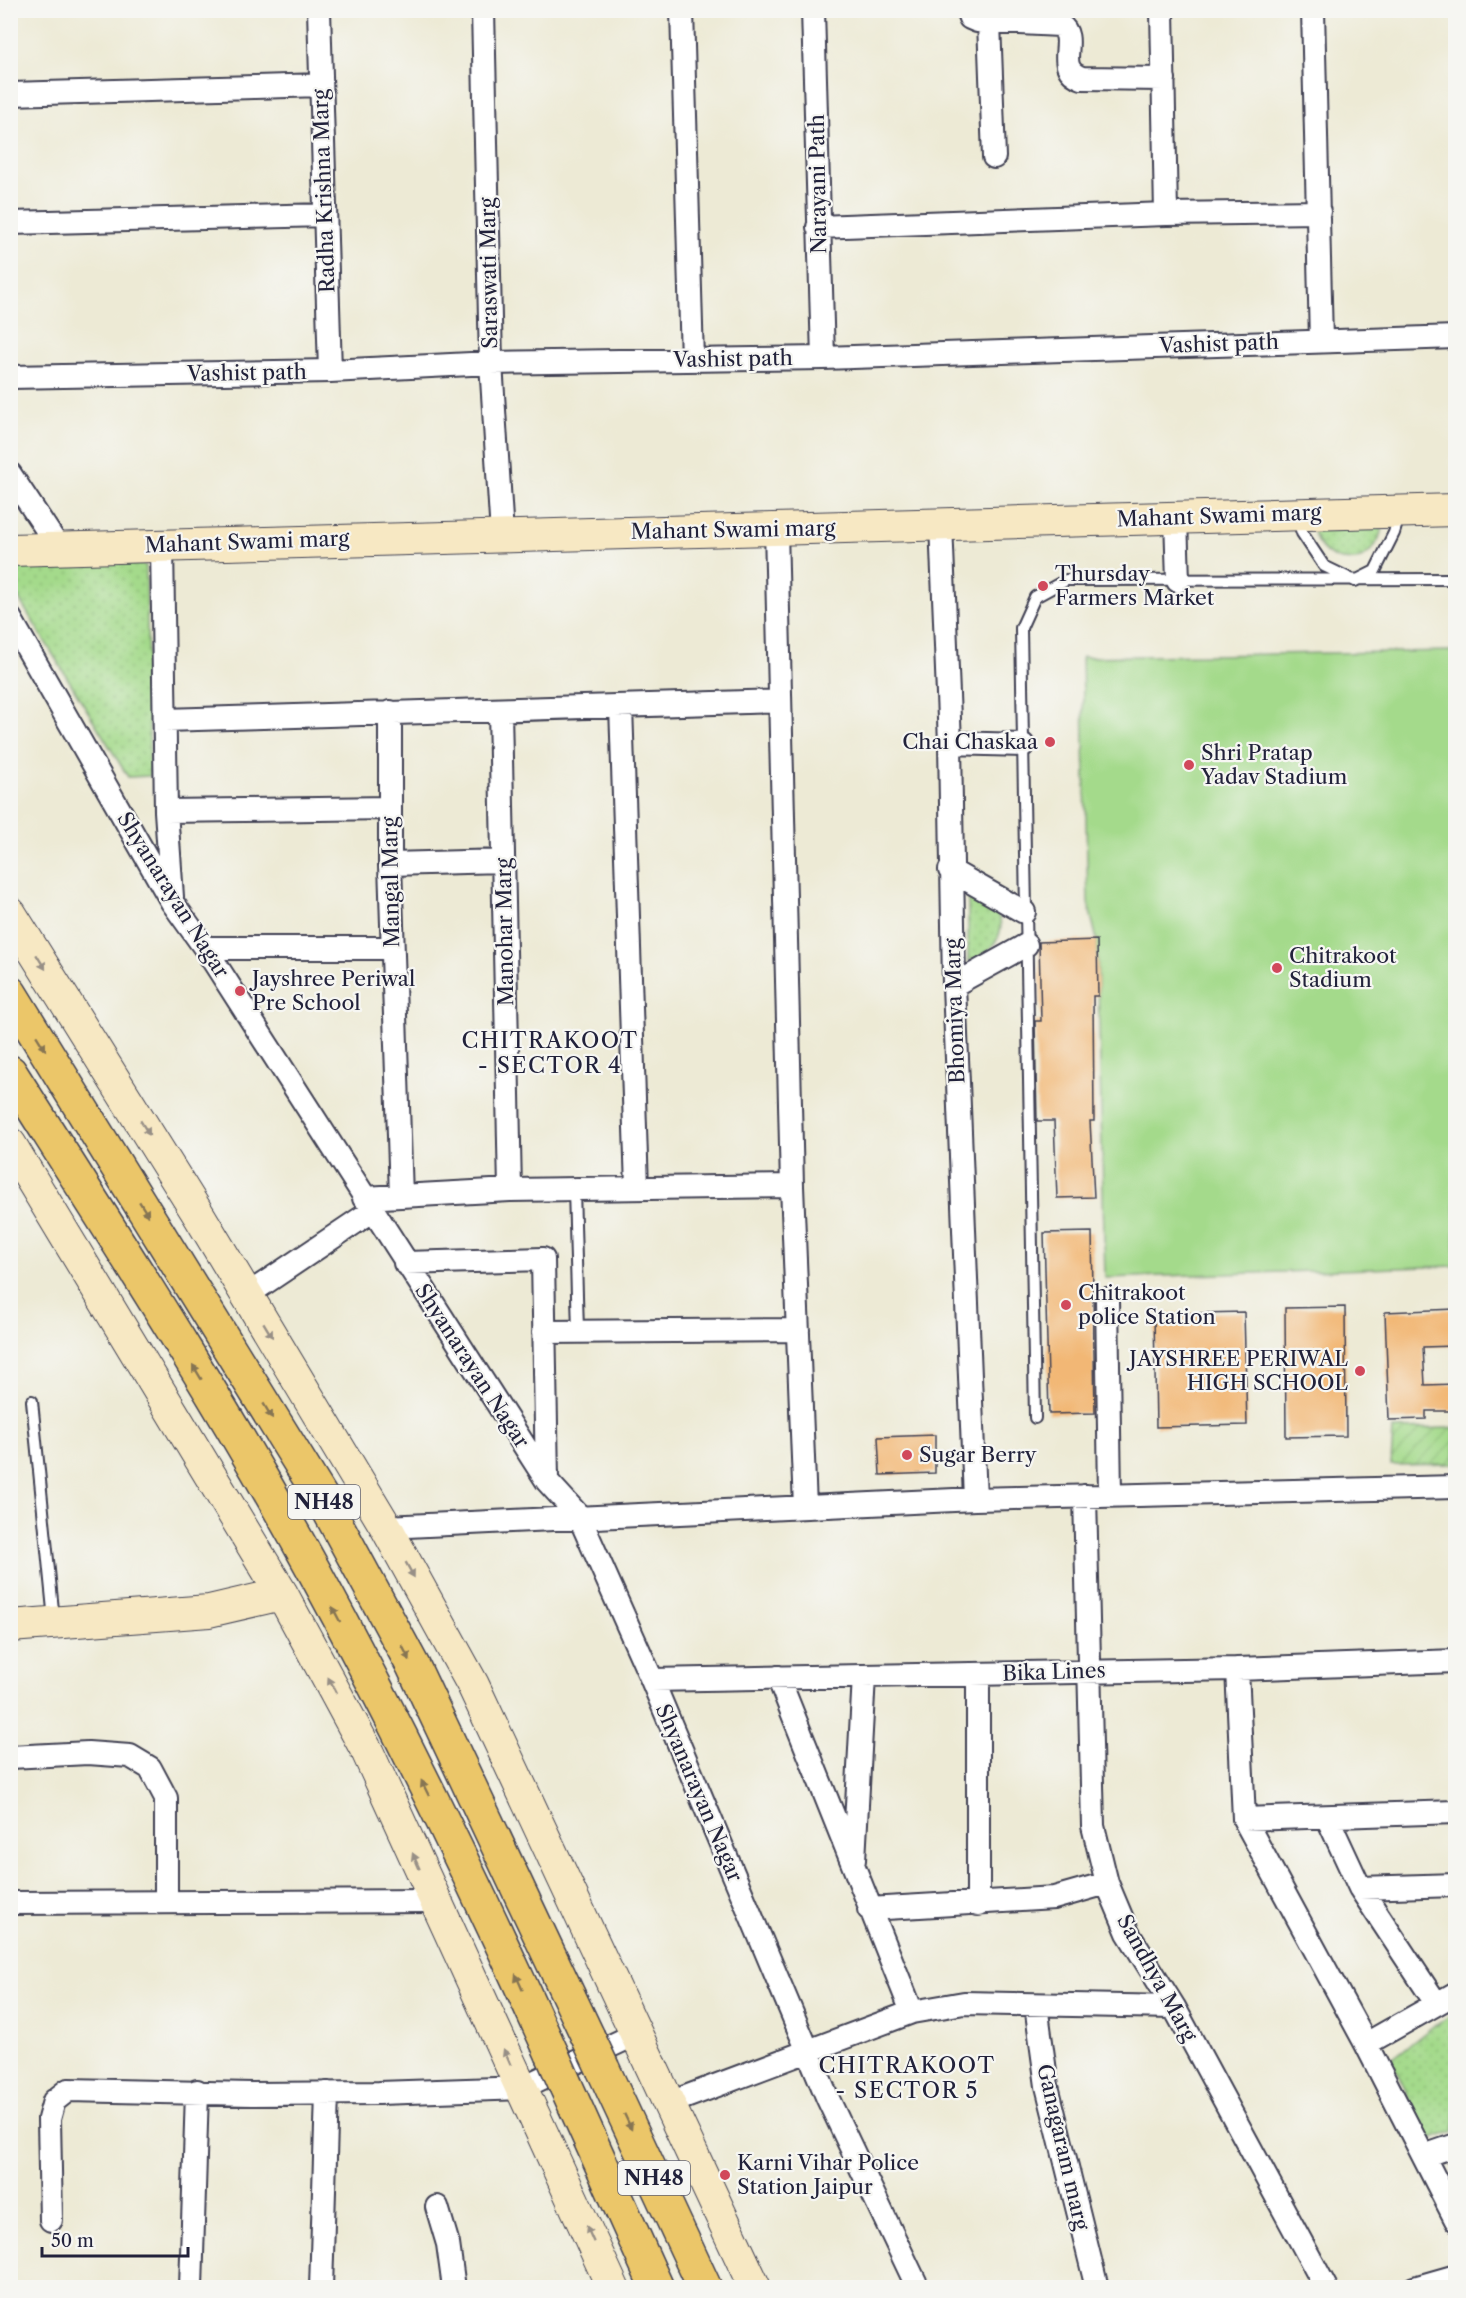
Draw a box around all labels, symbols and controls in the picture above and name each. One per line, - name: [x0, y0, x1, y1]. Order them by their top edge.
- street label: Radha Krishna Marg: [307, 88, 340, 293]
- street label: Narayani Path: [804, 114, 831, 254]
- street label: Saraswati Marg: [475, 196, 502, 349]
- street label: Vashist path: [1158, 329, 1279, 358]
- street label: Vashist path: [672, 345, 793, 372]
- street label: Vashist path: [186, 359, 307, 386]
- street label: Mahant Swami marg: [1116, 499, 1323, 532]
- street label: Mahant Swami marg: [630, 515, 836, 544]
- street label: Mahant Swami marg: [144, 525, 351, 558]
- place label: Thursday Farmers Market: [1055, 561, 1215, 610]
- marker: Thursday Farmers Market: [1036, 579, 1050, 593]
- place label: Chai Chaskaa: [902, 729, 1039, 754]
- marker: Chai Chaskaa: [1043, 735, 1057, 749]
- place label: Shri Pratap Yadav Stadium: [1200, 740, 1348, 789]
- marker: Shri Pratap Yadav Stadium: [1182, 758, 1196, 772]
- street label: Shyanarayan Nagar: [112, 807, 235, 982]
- street label: Mangal Marg: [377, 815, 404, 948]
- street label: Manohar Marg: [491, 857, 518, 1006]
- street label: Bhomiya Marg: [939, 937, 970, 1084]
- place label: Chitrakoot Stadium: [1289, 943, 1397, 992]
- one-way arrow: [36, 954, 47, 970]
- marker: Chitrakoot Stadium: [1270, 961, 1284, 975]
- place label: Jayshree Periwal Pre School: [249, 966, 415, 1015]
- marker: Jayshree Periwal Pre School: [233, 984, 247, 998]
- district label: CHITRAKOOT - SECTOR 4: [462, 1027, 638, 1079]
- one-way arrow: [36, 1035, 47, 1051]
- one-way arrow: [139, 1120, 150, 1136]
- one-way arrow: [138, 1201, 149, 1217]
- street label: Shyanarayan Nagar: [410, 1279, 535, 1453]
- place label: Chitrakoot police Station: [1078, 1280, 1216, 1329]
- marker: Chitrakoot police Station: [1059, 1298, 1073, 1312]
- one-way arrow: [263, 1322, 273, 1339]
- place label: JAYSHREE PERIWAL HIGH SCHOOL: [1126, 1346, 1348, 1395]
- one-way arrow: [191, 1364, 202, 1380]
- marker: JAYSHREE PERIWAL HIGH SCHOOL: [1353, 1364, 1367, 1378]
- one-way arrow: [263, 1403, 273, 1420]
- place label: Sugar Berry: [919, 1442, 1037, 1467]
- marker: Sugar Berry: [900, 1448, 914, 1462]
- road number: NH48: [288, 1485, 360, 1519]
- one-way arrow: [405, 1562, 415, 1579]
- one-way arrow: [332, 1605, 341, 1622]
- one-way arrow: [401, 1645, 411, 1662]
- street label: Bika Lines: [1002, 1657, 1106, 1686]
- one-way arrow: [328, 1677, 337, 1694]
- street label: Shyanarayan Nagar: [651, 1700, 748, 1886]
- one-way arrow: [420, 1779, 429, 1796]
- one-way arrow: [412, 1853, 421, 1870]
- street label: Sandhya Marg: [1112, 1910, 1203, 2047]
- one-way arrow: [515, 1973, 524, 1990]
- one-way arrow: [503, 2049, 512, 2066]
- district label: CHITRAKOOT - SECTOR 5: [819, 2052, 995, 2104]
- street label: Ganagaram marg: [1032, 2061, 1095, 2233]
- one-way arrow: [623, 2113, 632, 2130]
- place label: Karni Vihar Police Station Jaipur: [737, 2150, 919, 2199]
- road number: NH48: [618, 2161, 690, 2195]
- marker: Karni Vihar Police Station Jaipur: [718, 2168, 732, 2182]
- scale bar: [42, 2220, 188, 2258]
- one-way arrow: [585, 2225, 594, 2243]
- text: 50 m: [51, 2230, 94, 2252]

